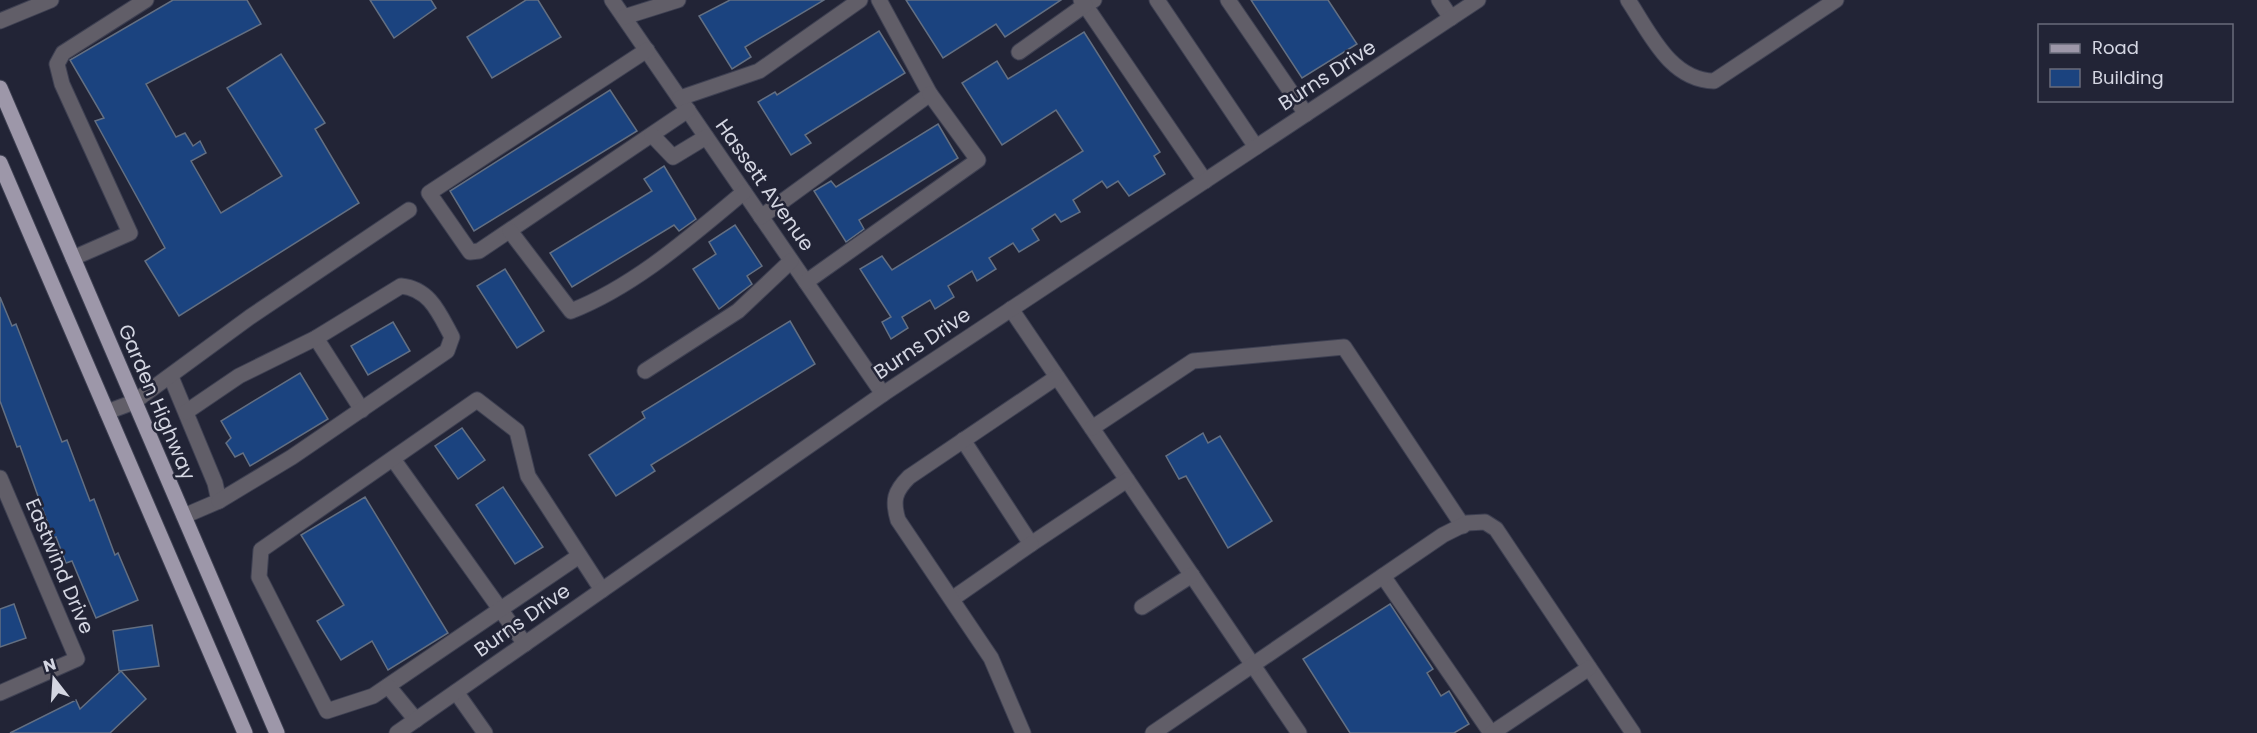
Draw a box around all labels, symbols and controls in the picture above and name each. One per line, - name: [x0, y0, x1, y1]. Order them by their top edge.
- legend: [2038, 24, 2233, 102]
- street label: Burns Drive: [1273, 33, 1381, 117]
- text: Road: [2092, 35, 2139, 60]
- text: Building: [2092, 65, 2164, 90]
- street label: Hassett Avenue: [709, 113, 821, 257]
- street label: Burns Drive: [868, 300, 976, 386]
- street label: Garden Highway: [112, 320, 202, 484]
- street label: Eastwind Drive: [19, 494, 101, 638]
- street label: Burns Drive: [468, 577, 576, 663]
- north arrow: [24, 649, 84, 709]
- text: N: [41, 652, 59, 678]

